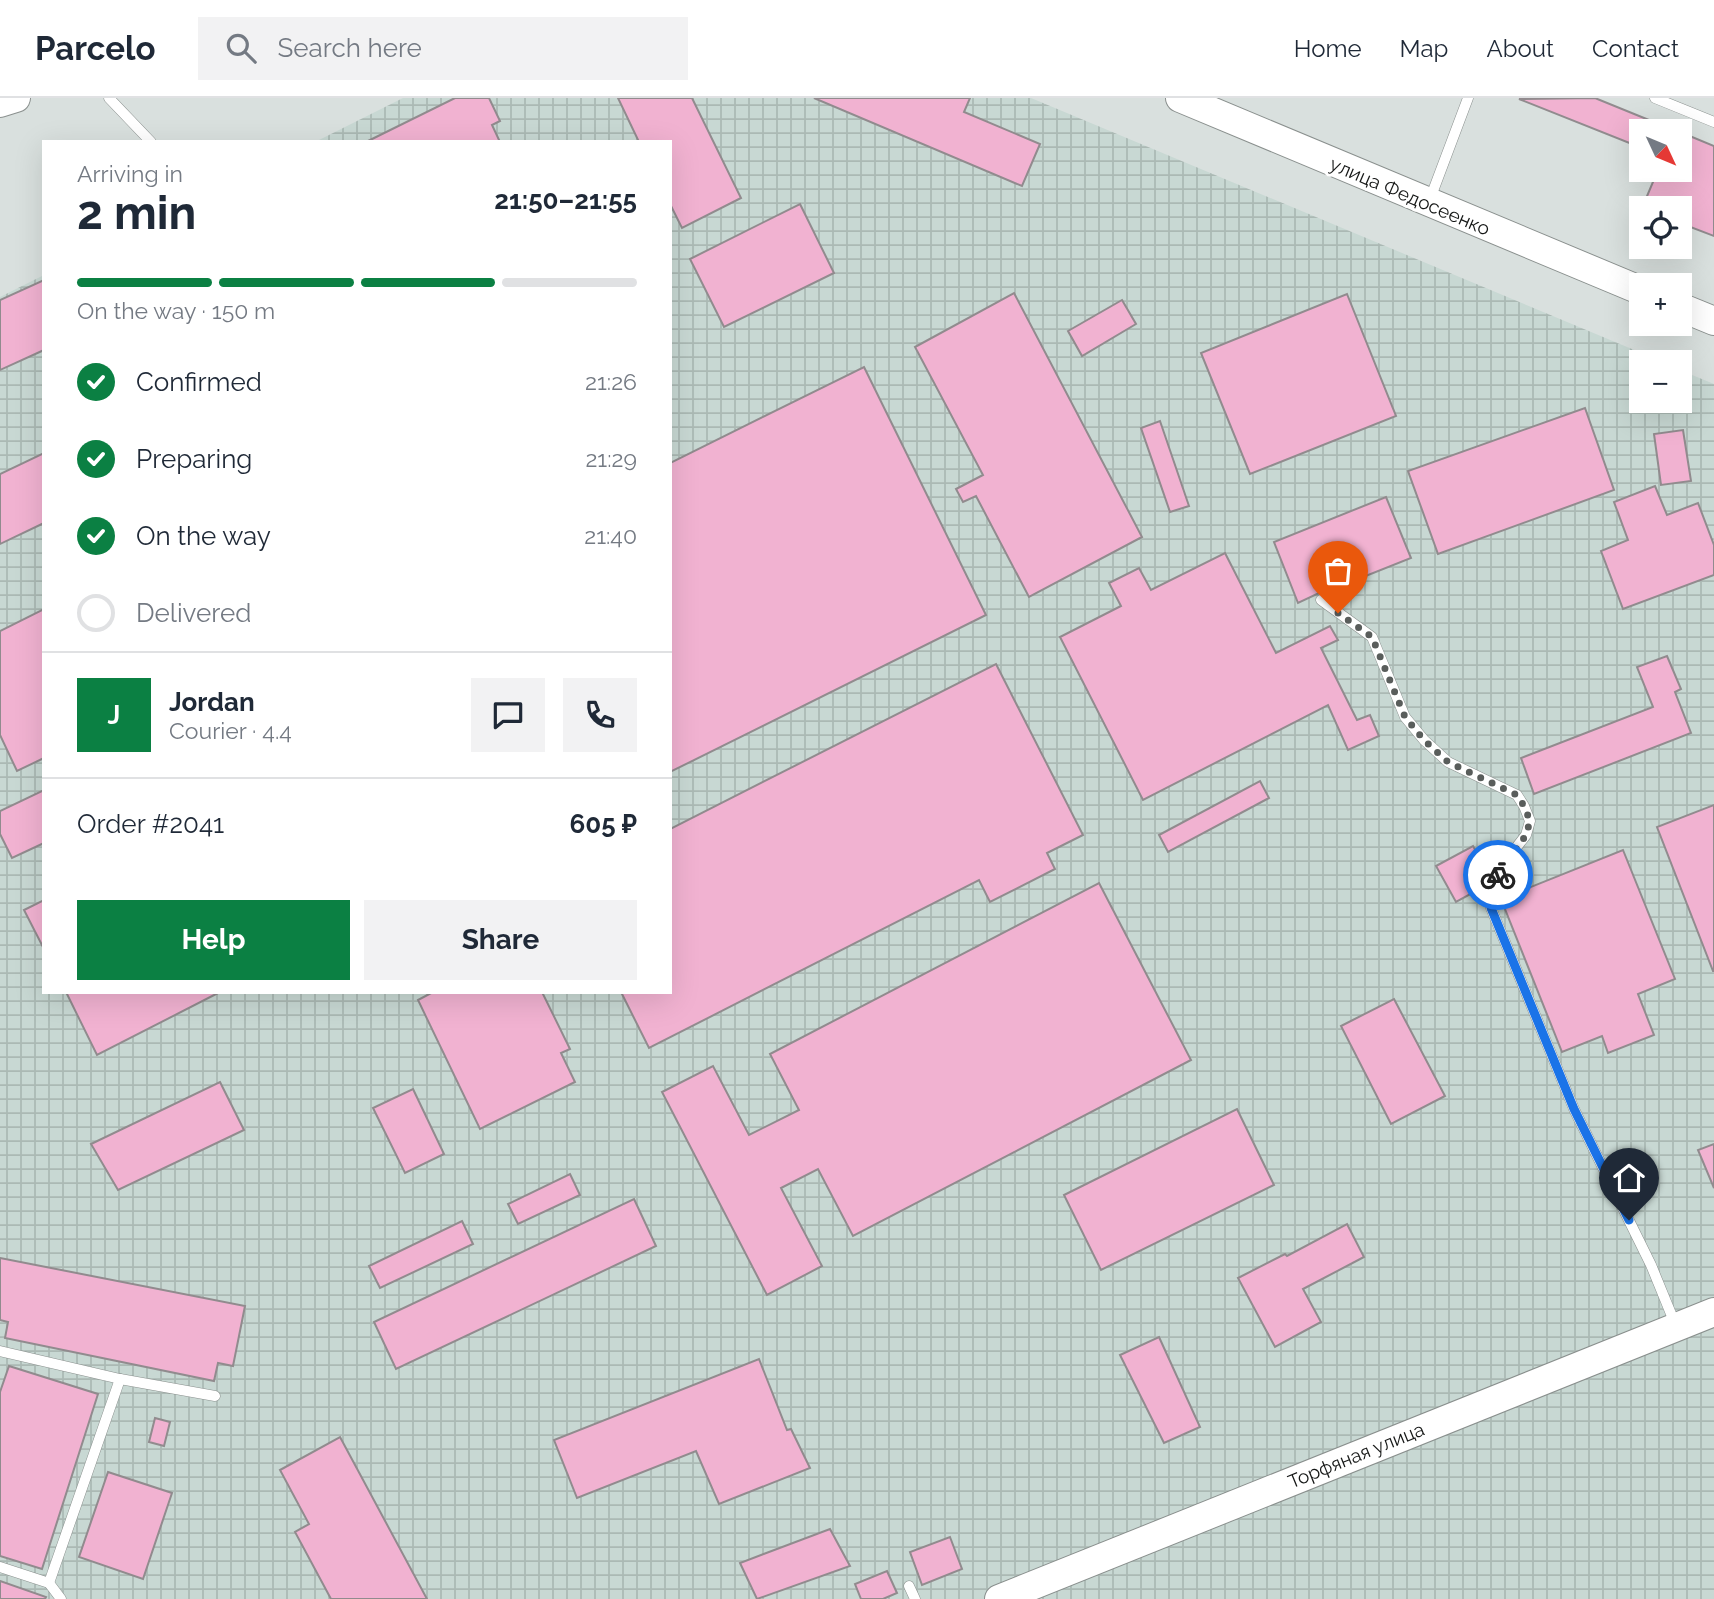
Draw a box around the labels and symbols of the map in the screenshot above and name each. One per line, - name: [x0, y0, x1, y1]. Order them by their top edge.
- north arrow: [1629, 119, 1692, 182]
- street label: улица Федосеенко: [1327, 152, 1493, 240]
- pin: [1308, 541, 1368, 613]
- courier: [1463, 840, 1533, 910]
- pin: [1599, 1148, 1659, 1220]
- street label: Торфяная улица: [1285, 1418, 1427, 1492]

